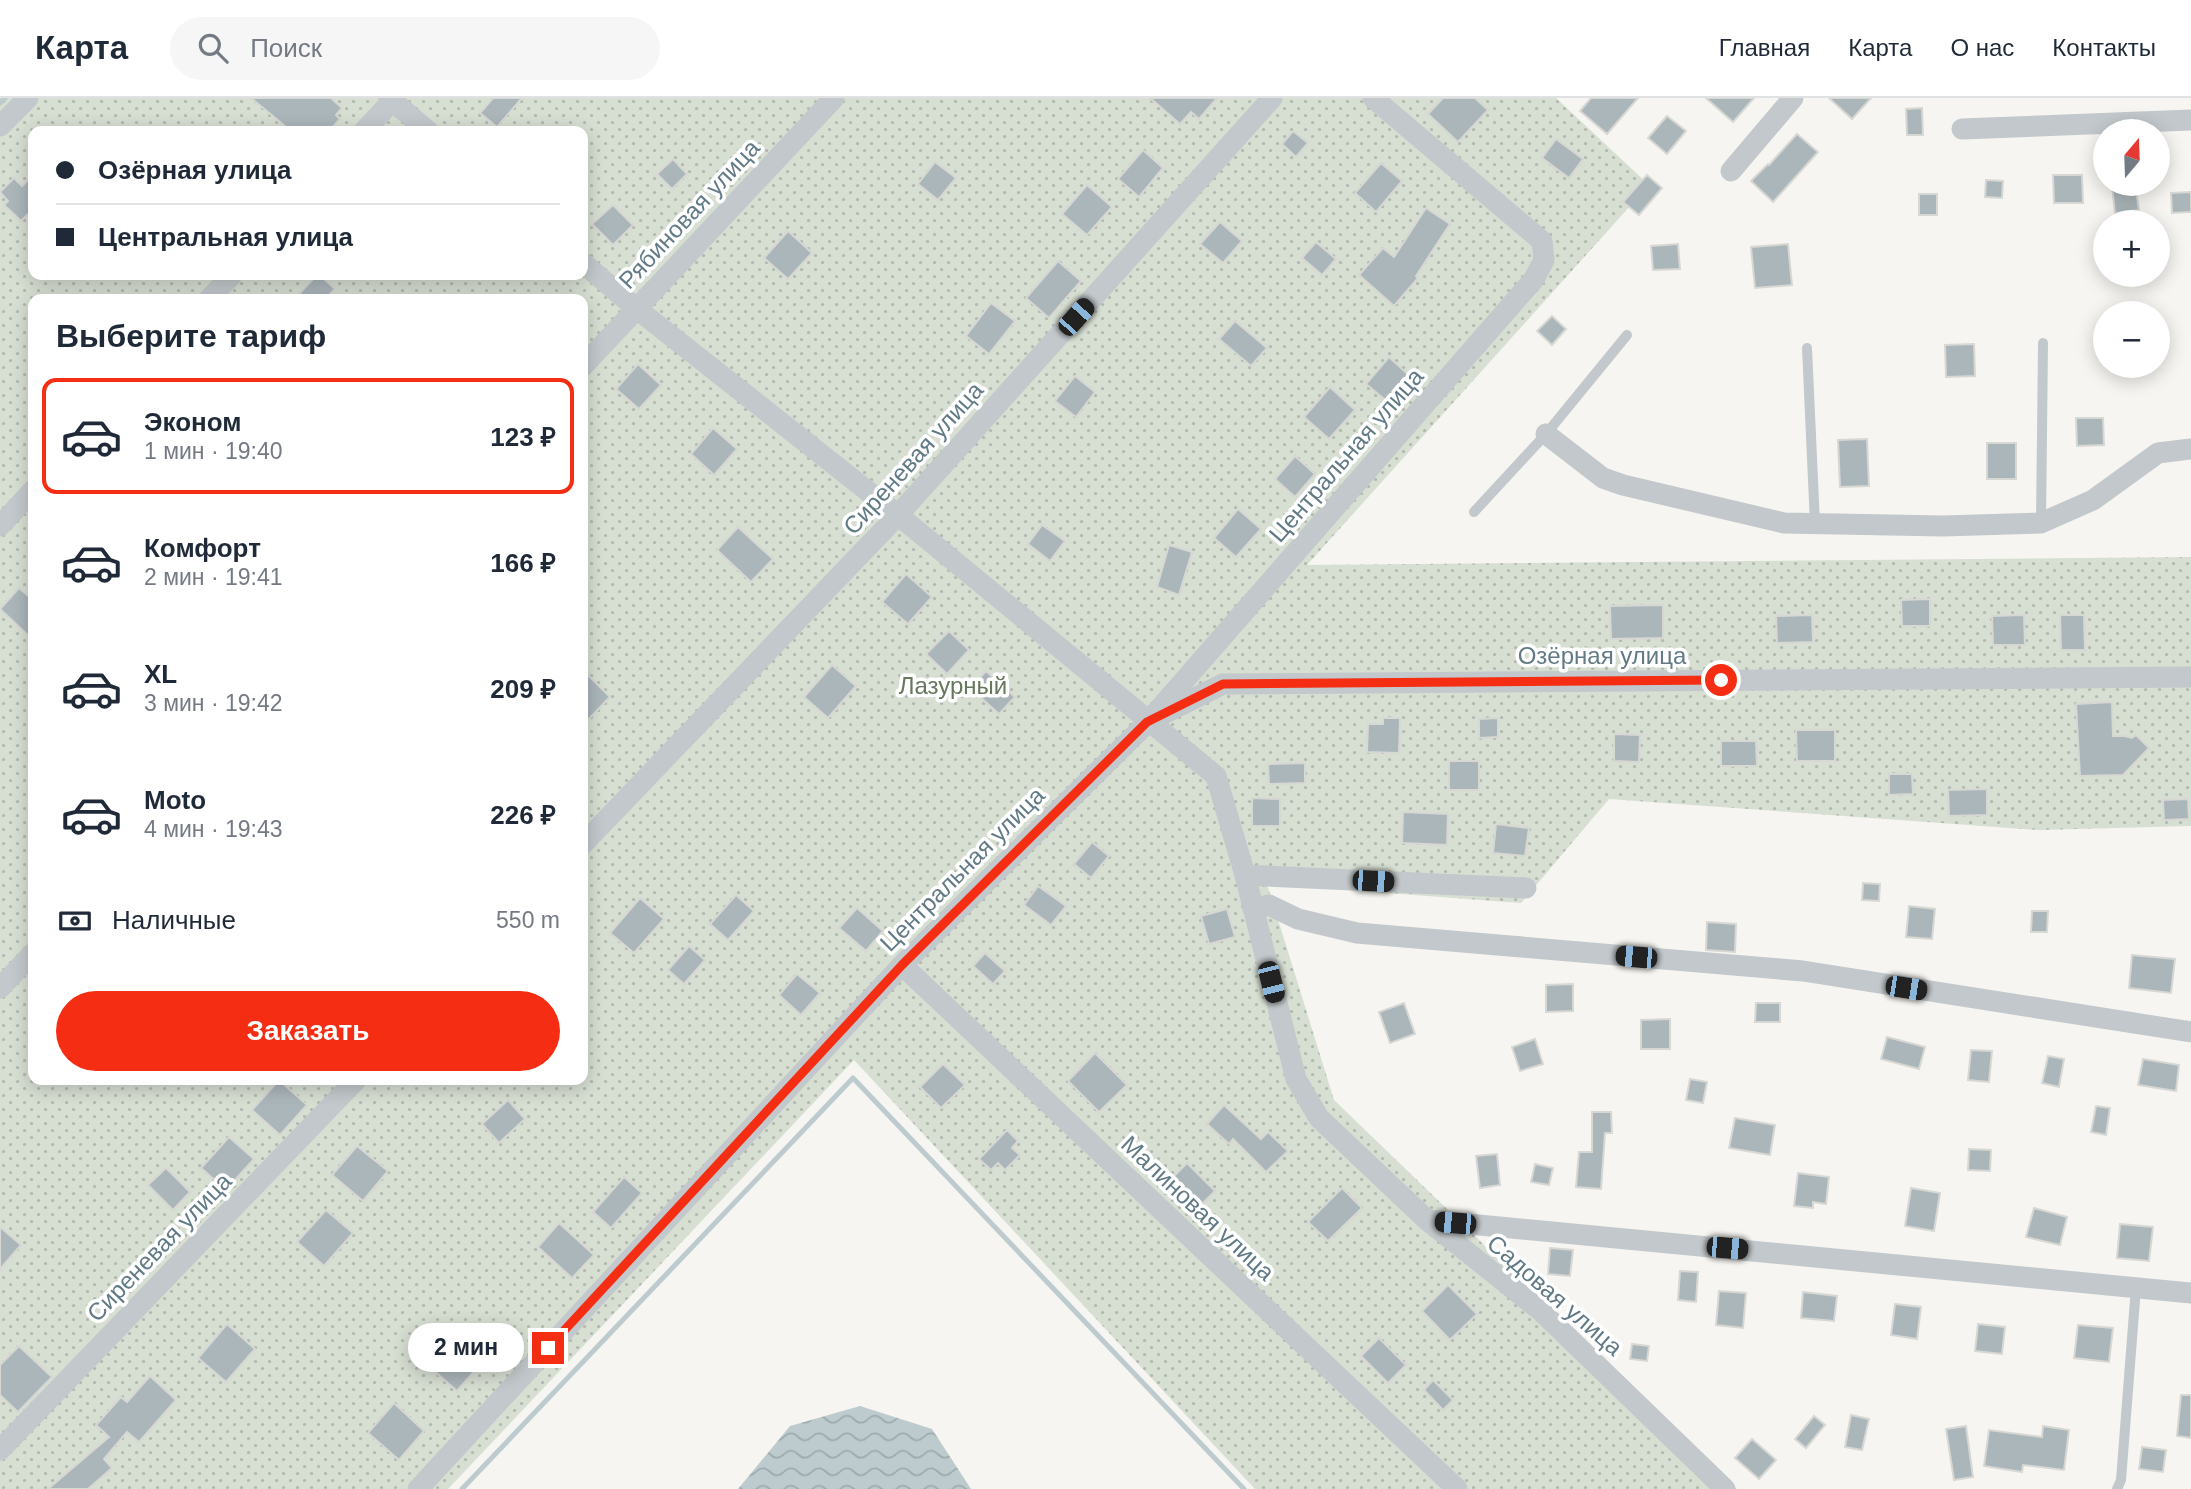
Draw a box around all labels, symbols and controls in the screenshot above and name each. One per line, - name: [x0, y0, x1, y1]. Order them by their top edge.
- search box: [170, 17, 660, 80]
- text: Карта: [35, 29, 128, 66]
- icon: search: [194, 29, 232, 67]
- text: Поиск: [250, 33, 322, 63]
- text: Главная: [1719, 34, 1810, 61]
- text: Карта: [1848, 34, 1912, 61]
- text: О нас: [1950, 34, 2014, 61]
- text: Контакты: [2052, 34, 2156, 61]
- north arrow: [2093, 119, 2170, 196]
- map controls: [2093, 119, 2170, 378]
- street label: Рябиновая улица: [613, 134, 765, 294]
- text: Озёрная улица: [98, 155, 291, 185]
- button: +: [2093, 210, 2170, 287]
- text: Центральная улица: [98, 222, 353, 252]
- car: [1055, 294, 1098, 340]
- button: −: [2093, 301, 2170, 378]
- text: Выберите тариф: [56, 318, 326, 354]
- street label: Центральная улица: [1263, 362, 1429, 547]
- street label: Сиреневая улица: [838, 376, 989, 540]
- icon: car: [60, 405, 123, 468]
- text: Эконом: [144, 407, 242, 437]
- text: 123 ₽: [490, 422, 556, 452]
- text: 1 мин · 19:40: [144, 438, 283, 464]
- icon: car: [60, 531, 123, 594]
- text: Комфорт: [144, 533, 261, 563]
- text: 166 ₽: [490, 548, 556, 578]
- text: 2 мин · 19:41: [144, 564, 283, 590]
- street label: Озёрная улица: [1518, 642, 1687, 669]
- icon: car: [60, 657, 123, 720]
- text: XL: [144, 659, 177, 689]
- route start: [1705, 664, 1737, 696]
- park label: Лазурный: [899, 672, 1007, 699]
- text: 209 ₽: [490, 674, 556, 704]
- text: 3 мин · 19:42: [144, 690, 283, 716]
- street label: Центральная улица: [874, 781, 1050, 957]
- icon: car: [60, 783, 123, 846]
- text: Moto: [144, 785, 206, 815]
- text: 226 ₽: [490, 800, 556, 830]
- text: 4 мин · 19:43: [144, 816, 283, 842]
- car: [1352, 869, 1395, 893]
- icon: cash: [56, 902, 94, 940]
- text: Наличные: [112, 905, 236, 935]
- text: 550 m: [496, 907, 560, 933]
- car: [1615, 945, 1658, 969]
- car: [1256, 959, 1287, 1005]
- car: [1884, 974, 1929, 1002]
- button: Заказать: [56, 991, 560, 1071]
- street label: Малиновая улица: [1116, 1130, 1280, 1286]
- street label: Сиреневая улица: [81, 1167, 237, 1327]
- car: [1434, 1211, 1477, 1235]
- street label: Садовая улица: [1482, 1229, 1628, 1361]
- car: [1706, 1236, 1749, 1260]
- callout: 2 мин: [408, 1324, 524, 1372]
- route end: [532, 1332, 564, 1364]
- text: 2 мин: [434, 1334, 498, 1360]

